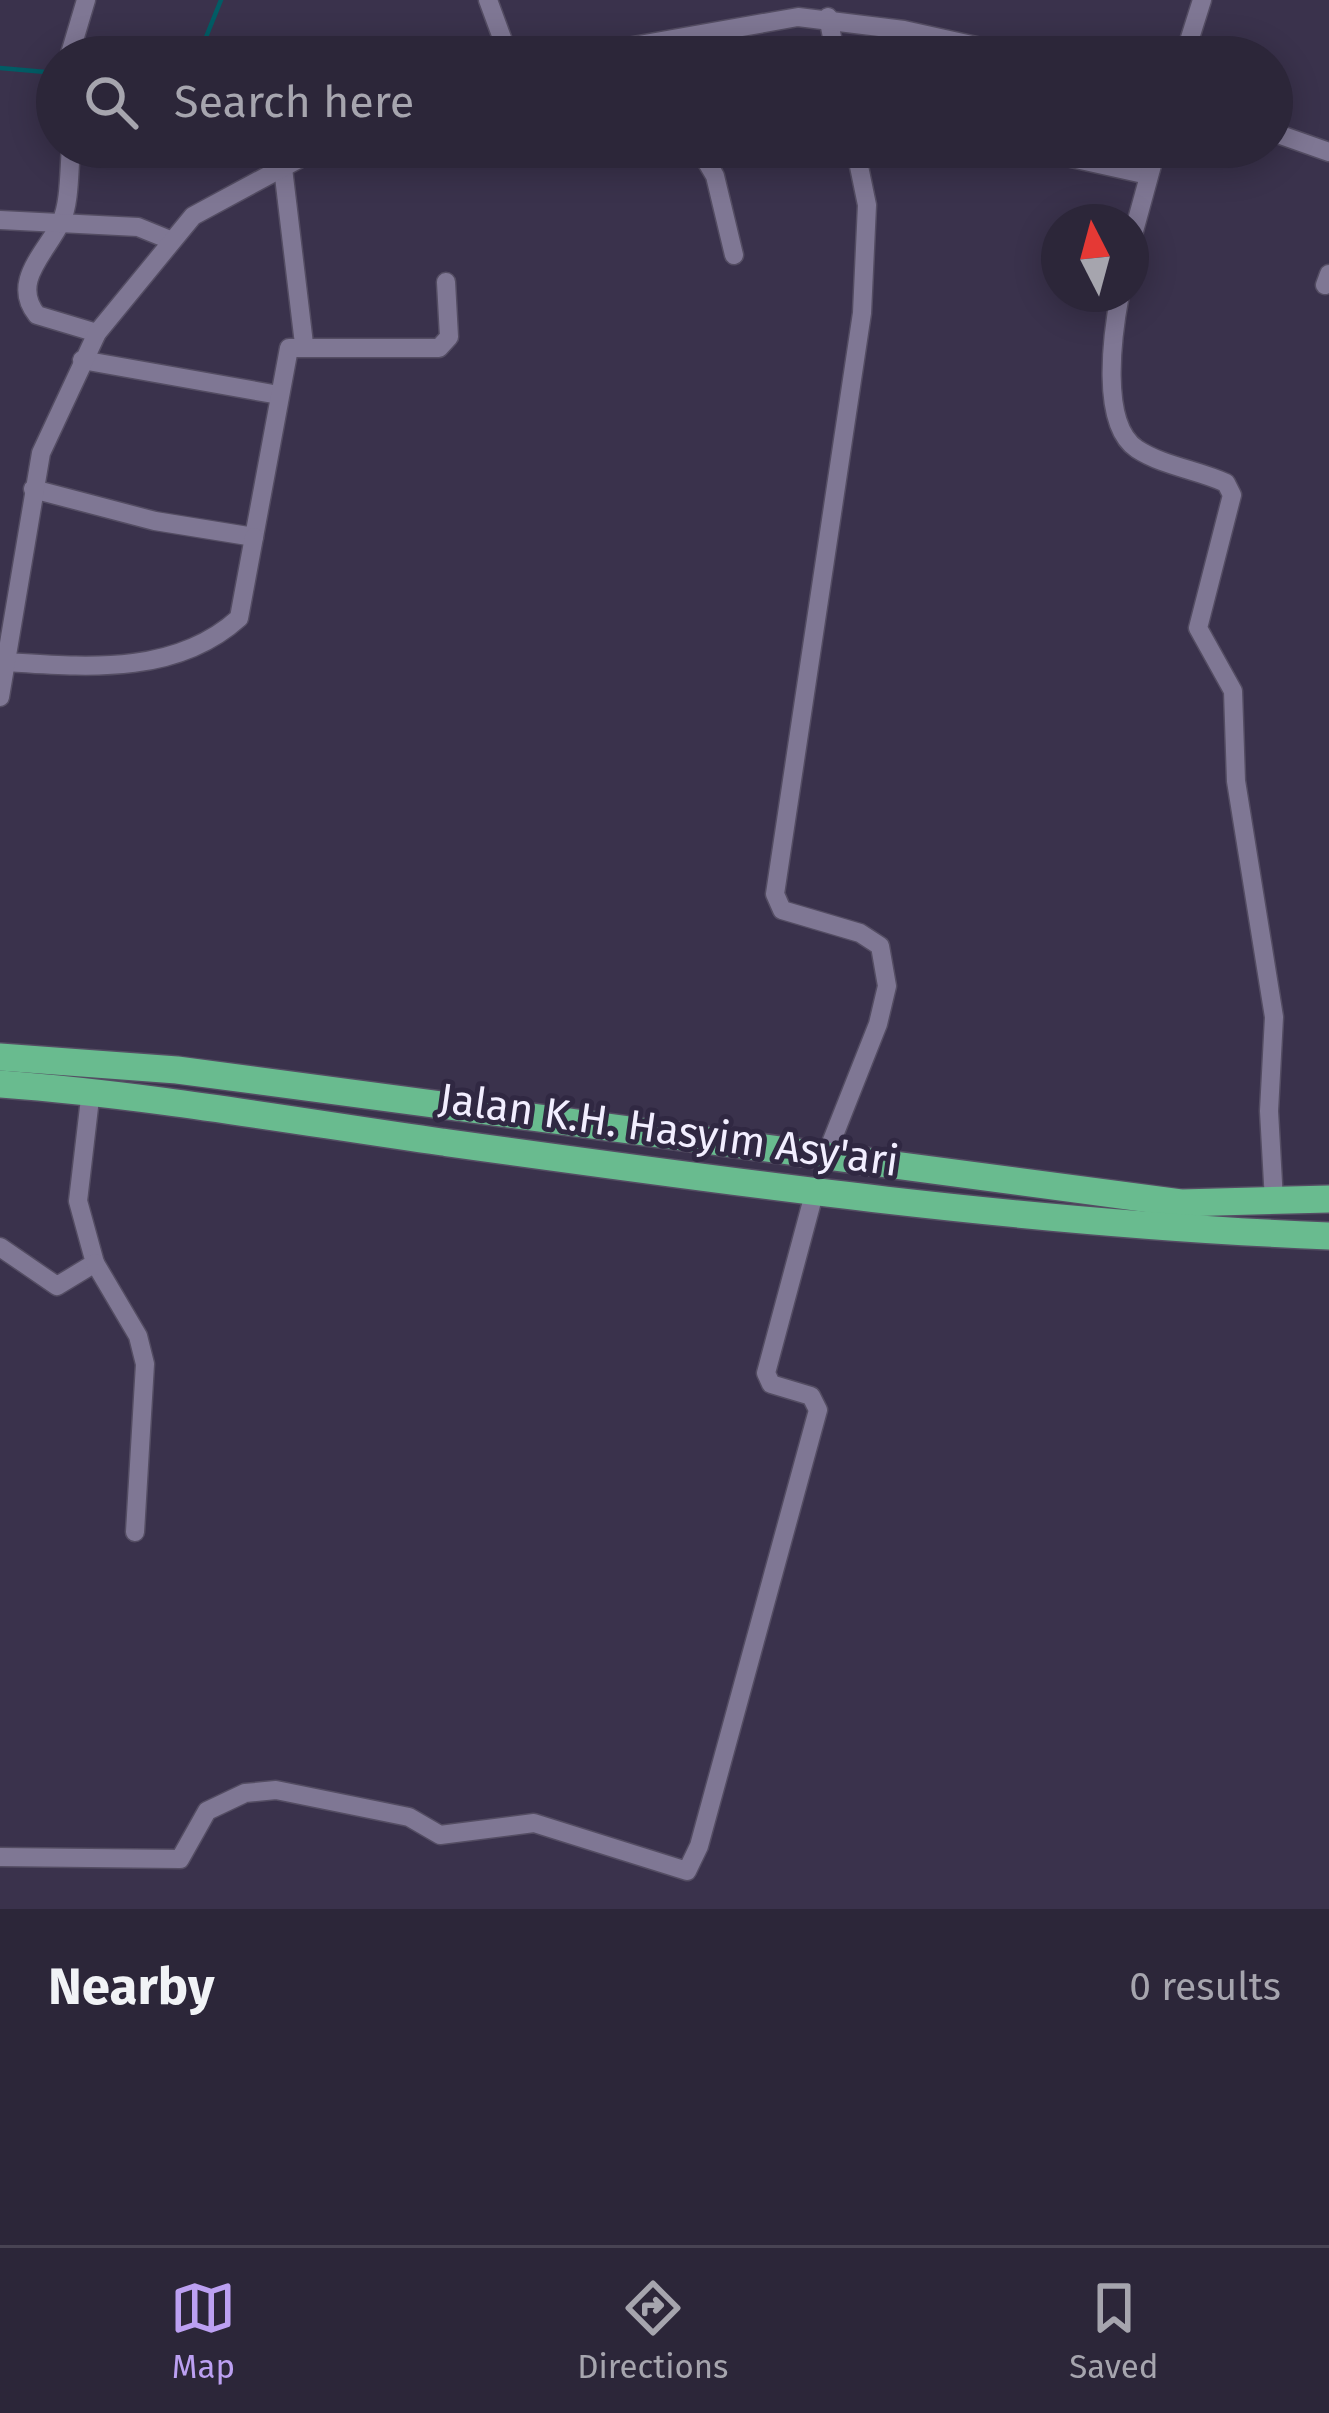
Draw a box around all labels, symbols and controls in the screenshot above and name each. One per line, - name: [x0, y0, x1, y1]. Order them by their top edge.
- search box: [36, 36, 1293, 168]
- icon: search: [78, 69, 144, 135]
- text: Search here: [174, 75, 414, 129]
- north arrow: [1041, 204, 1149, 312]
- street label: Jalan K.H. Hasyim Asy'ari: [436, 1073, 902, 1187]
- text: Nearby: [48, 1956, 214, 2018]
- text: 0 results: [1129, 1964, 1281, 2010]
- tab: Map: [170, 2275, 236, 2387]
- tab: Directions: [577, 2275, 729, 2387]
- tab: Saved: [1069, 2275, 1159, 2387]

